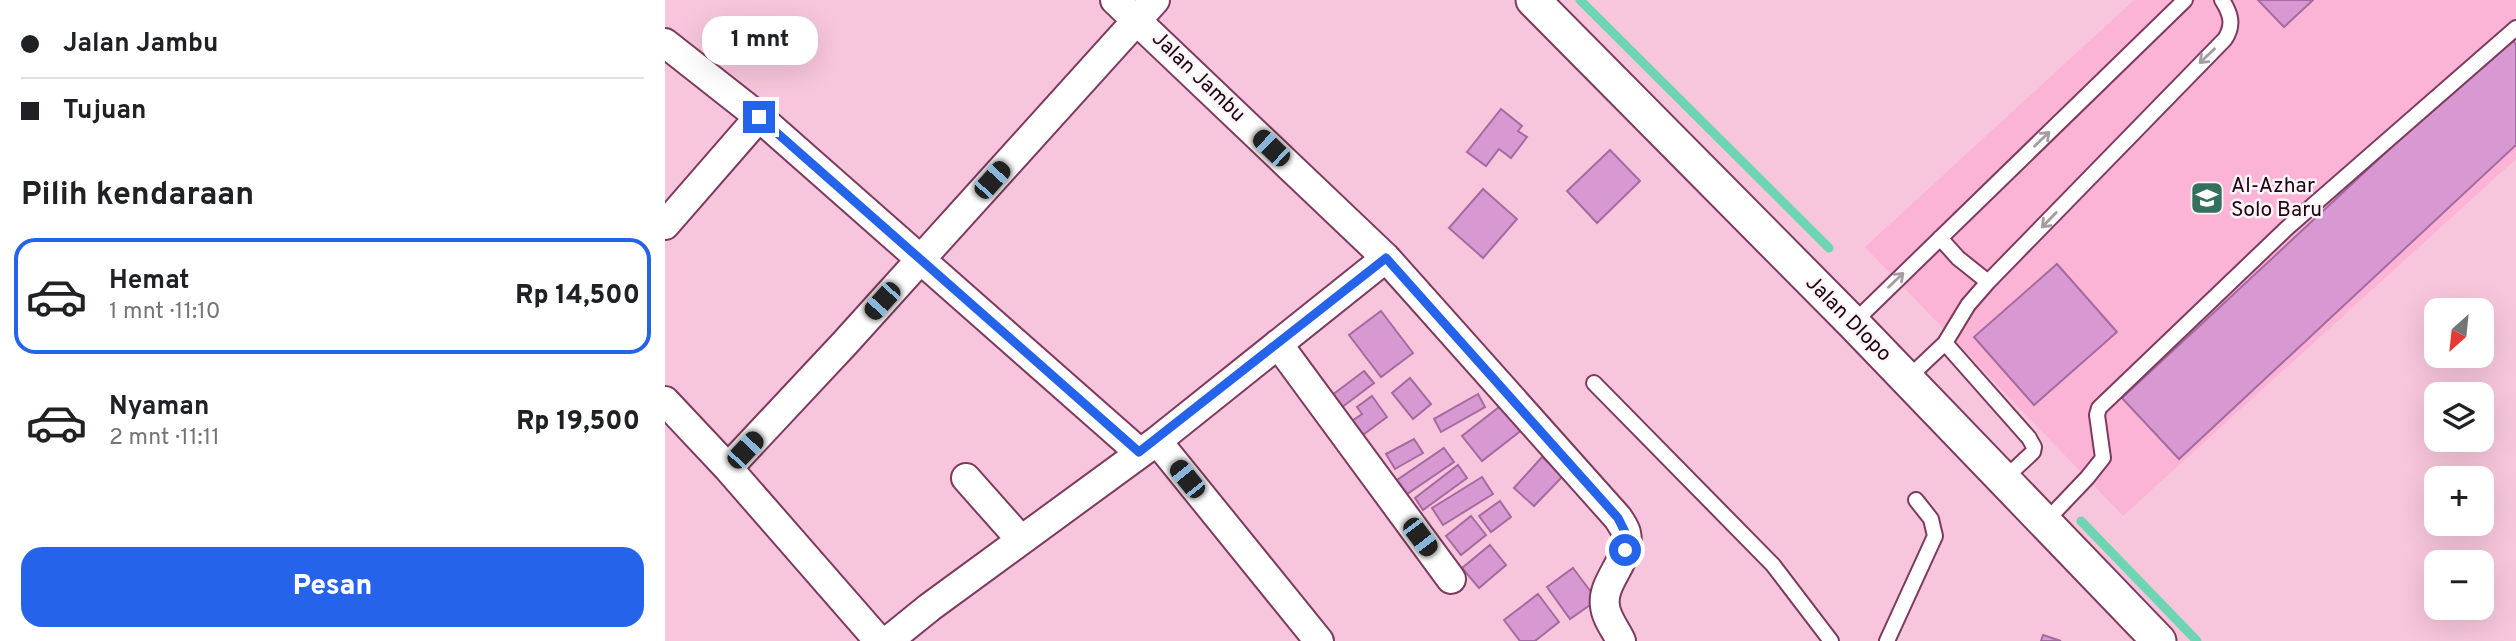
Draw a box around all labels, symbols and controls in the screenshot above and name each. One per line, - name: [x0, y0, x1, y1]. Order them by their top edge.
- callout: 1 mnt: [701, 16, 817, 64]
- text: 1 mnt: [731, 26, 789, 55]
- street label: Jalan Jambu: [1145, 26, 1251, 128]
- text: Jalan Jambu: [63, 28, 218, 61]
- one-way arrow: [2198, 48, 2215, 65]
- text: Tujuan: [63, 95, 147, 128]
- route end: [743, 101, 775, 133]
- car: [1249, 126, 1294, 170]
- one-way arrow: [2033, 131, 2050, 148]
- car: [971, 157, 1014, 203]
- place label: Al-Azhar Solo Baru: [2231, 173, 2322, 224]
- text: Pilih kendaraan: [21, 176, 254, 216]
- school or university icon: Al-Azhar Solo Baru: [2188, 179, 2226, 217]
- one-way arrow: [2040, 211, 2057, 228]
- icon: car: [25, 265, 88, 328]
- text: Hemat: [109, 265, 189, 298]
- street label: Jalan Dlopo: [1799, 270, 1897, 368]
- one-way arrow: [1887, 272, 1904, 289]
- car: [861, 278, 904, 324]
- text: Rp 14,500: [515, 280, 640, 313]
- text: 1 mnt · 11:10: [109, 298, 221, 327]
- north arrow: [2424, 298, 2494, 368]
- map controls: [2424, 298, 2494, 620]
- button: layers: [2424, 382, 2494, 452]
- icon: car: [25, 391, 88, 454]
- text: Nyaman: [109, 391, 209, 424]
- text: Rp 19,500: [516, 406, 640, 439]
- text: 2 mnt · 11:11: [109, 424, 220, 453]
- car: [723, 427, 768, 473]
- car: [1166, 456, 1209, 502]
- button: +: [2424, 466, 2494, 536]
- car: [1399, 514, 1442, 560]
- route start: [1609, 534, 1641, 566]
- button: Pesan: [21, 547, 644, 627]
- button: −: [2424, 550, 2494, 620]

